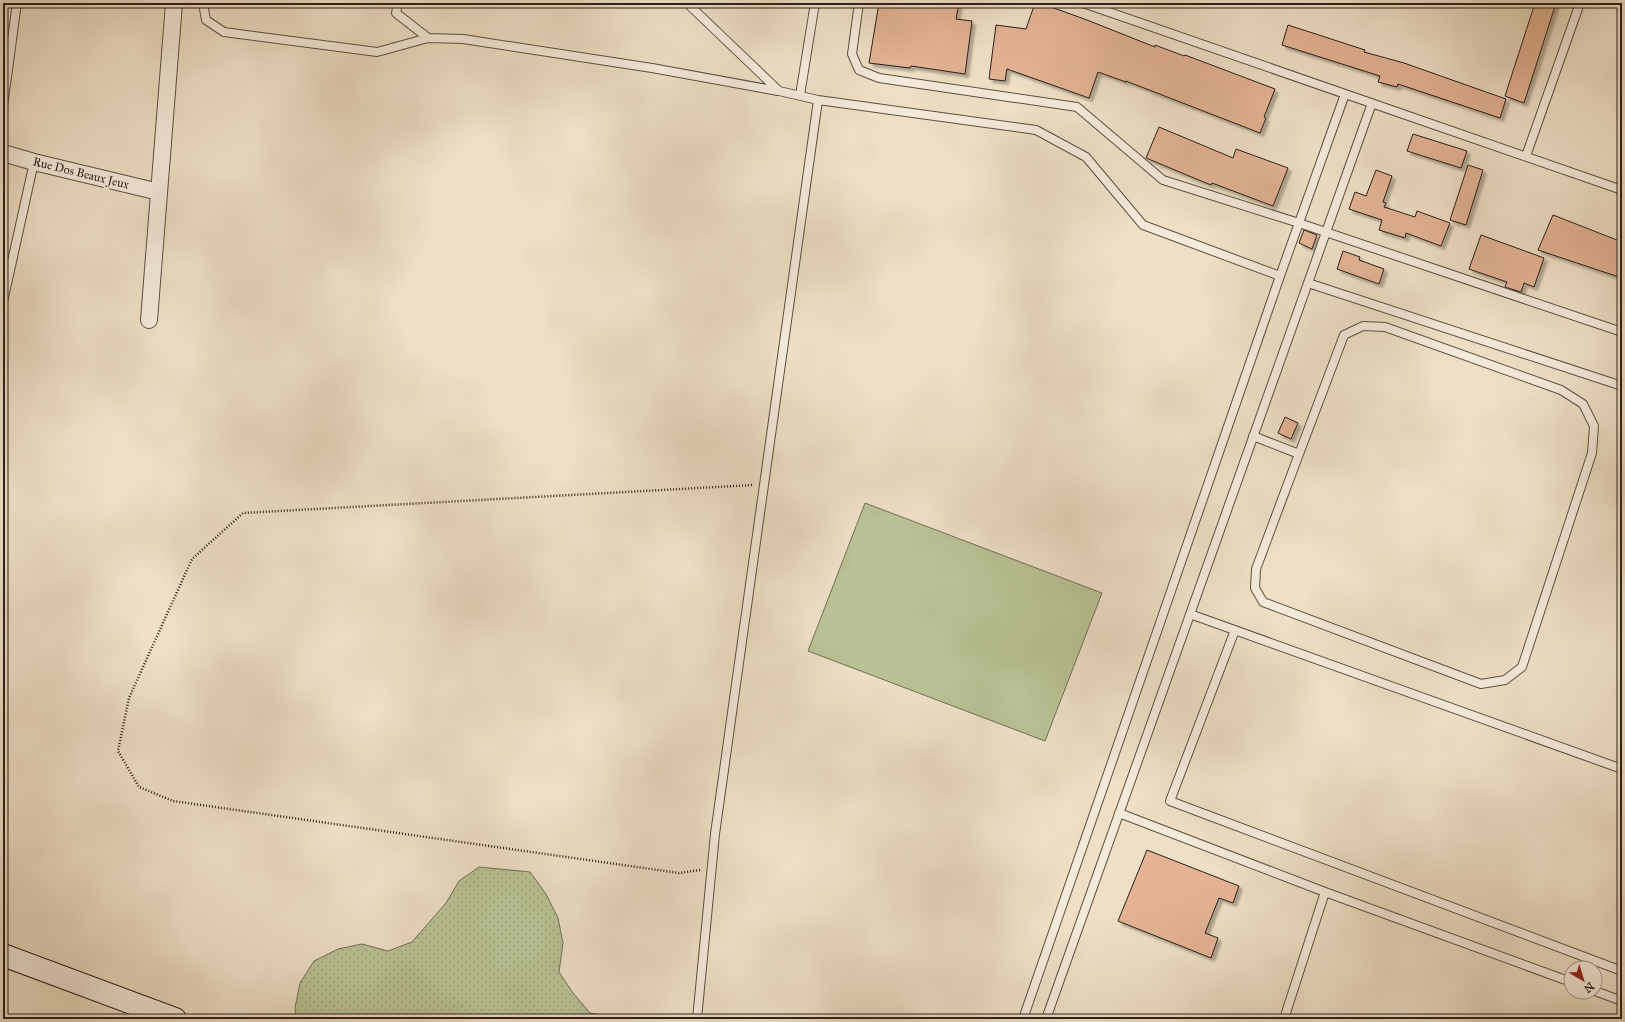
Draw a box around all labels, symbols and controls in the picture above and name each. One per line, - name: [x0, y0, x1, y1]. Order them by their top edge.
- street label: Rue Dos Beaux Jeux: [31, 154, 131, 193]
- north arrow: [1563, 960, 1603, 1000]
- text: N: [1581, 979, 1597, 996]

